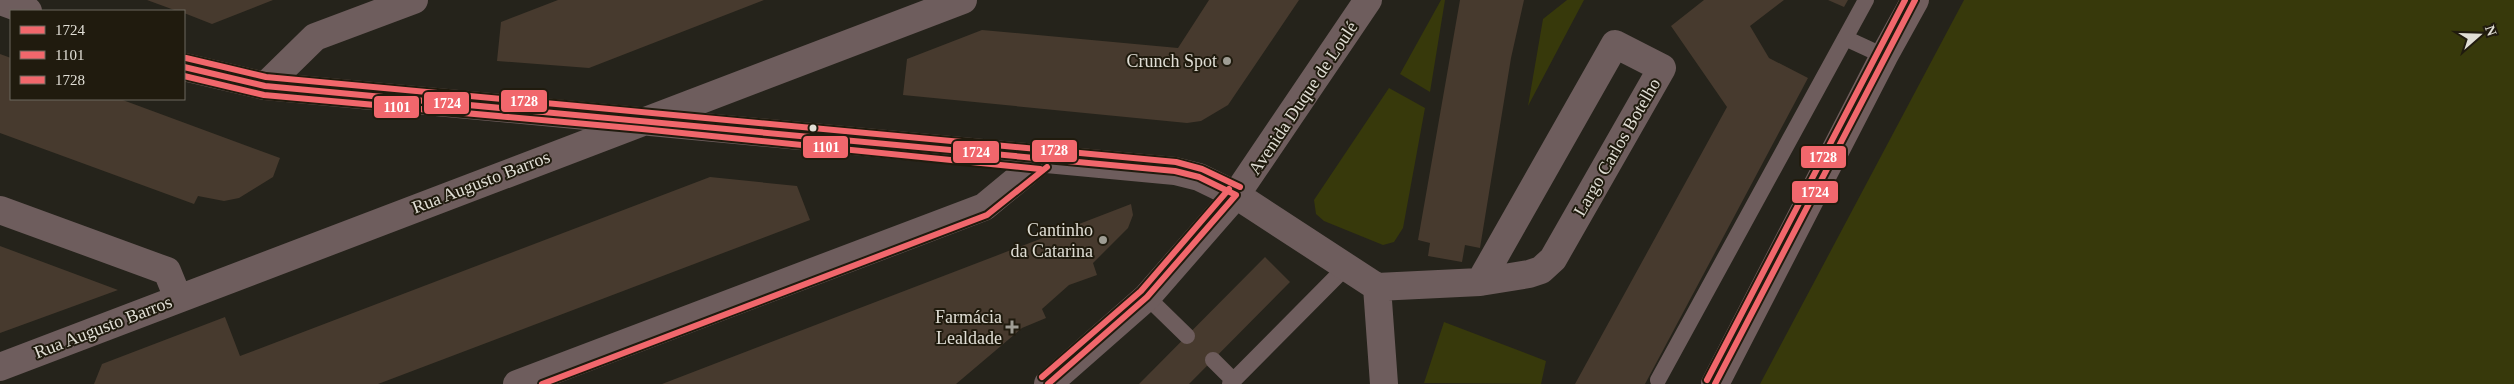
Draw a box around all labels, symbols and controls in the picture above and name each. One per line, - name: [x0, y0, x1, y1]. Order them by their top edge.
- legend: [10, 10, 185, 100]
- north arrow: [2454, 10, 2504, 60]
- street label: Avenida Duque de Loulé: [1244, 18, 1362, 178]
- text: 1724: [55, 22, 86, 38]
- text: N: [2482, 23, 2500, 38]
- text: 1101: [55, 47, 84, 63]
- place label: Crunch Spot: [1126, 51, 1217, 71]
- marker: Crunch Spot: [1221, 55, 1233, 67]
- text: 1728: [55, 72, 85, 88]
- street label: Largo Carlos Botelho: [1569, 75, 1665, 219]
- line badge: 1728: [500, 89, 548, 113]
- line badge: 1724: [423, 91, 470, 115]
- text: 1728: [510, 94, 538, 109]
- line badge: 1101: [373, 95, 420, 119]
- text: 1724: [433, 96, 461, 111]
- text: 1101: [383, 100, 411, 115]
- unlabelled marker: [808, 123, 818, 133]
- line badge: 1101: [802, 135, 849, 159]
- line badge: 1728: [1031, 139, 1078, 163]
- text: 1101: [812, 140, 840, 155]
- line badge: 1724: [952, 140, 1000, 164]
- text: 1728: [1040, 143, 1068, 158]
- text: 1724: [962, 145, 990, 160]
- line badge: 1728: [1800, 145, 1847, 169]
- street label: Rua Augusto Barros: [409, 147, 553, 217]
- text: 1728: [1809, 150, 1837, 165]
- line badge: 1724: [1791, 180, 1839, 204]
- text: 1724: [1801, 185, 1829, 200]
- place label: Cantinho da Catarina: [1011, 220, 1093, 261]
- marker: Cantinho da Catarina: [1097, 234, 1109, 246]
- street label: Rua Augusto Barros: [31, 292, 175, 362]
- place label: Farmácia Lealdade: [935, 307, 1002, 348]
- marker: Farmácia Lealdade: [1006, 321, 1018, 333]

